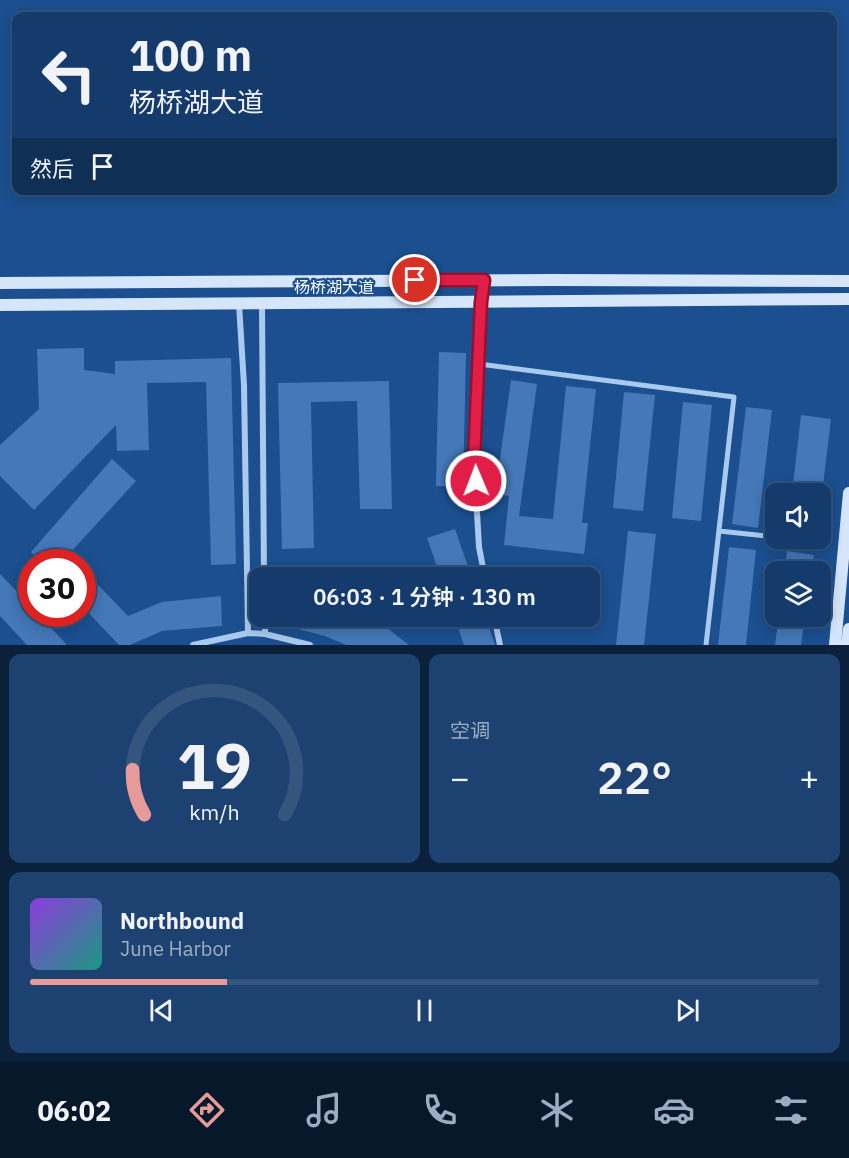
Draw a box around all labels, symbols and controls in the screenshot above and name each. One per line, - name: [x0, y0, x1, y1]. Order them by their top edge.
- text: 100 m: [129, 28, 252, 83]
- icon: left: [30, 36, 108, 114]
- text: 杨桥湖大道: [129, 84, 264, 119]
- icon: arrive: [86, 150, 119, 183]
- text: 然后: [30, 154, 74, 183]
- pin: [389, 254, 440, 305]
- icon: arrive: [398, 263, 431, 296]
- street label: 杨桥湖大道: [294, 277, 374, 297]
- position arrow: [444, 449, 508, 513]
- map controls: [765, 483, 831, 627]
- button: sound: [765, 483, 831, 549]
- speed limit sign: 30: [18, 549, 96, 627]
- button: layers: [765, 561, 831, 627]
- text: 06:03 · 1 分钟 · 130 m: [313, 582, 536, 611]
- text: 空调: [450, 717, 490, 744]
- text: 19: [177, 725, 252, 806]
- text: 22°: [597, 748, 672, 806]
- text: −: [450, 756, 470, 799]
- text: +: [799, 756, 819, 799]
- text: km/h: [189, 799, 240, 827]
- text: Northbound: [120, 906, 244, 935]
- text: June Harbor: [120, 935, 231, 962]
- icon: previous: [145, 994, 178, 1027]
- icon: pause: [408, 994, 441, 1027]
- icon: next: [671, 994, 704, 1027]
- icon: directions: [186, 1089, 228, 1131]
- icon: music: [303, 1089, 345, 1131]
- icon: phone: [419, 1089, 461, 1131]
- icon: climate: [536, 1089, 578, 1131]
- icon: car: [653, 1089, 695, 1131]
- icon: filters: [770, 1089, 812, 1131]
- text: 06:02: [37, 1093, 111, 1128]

